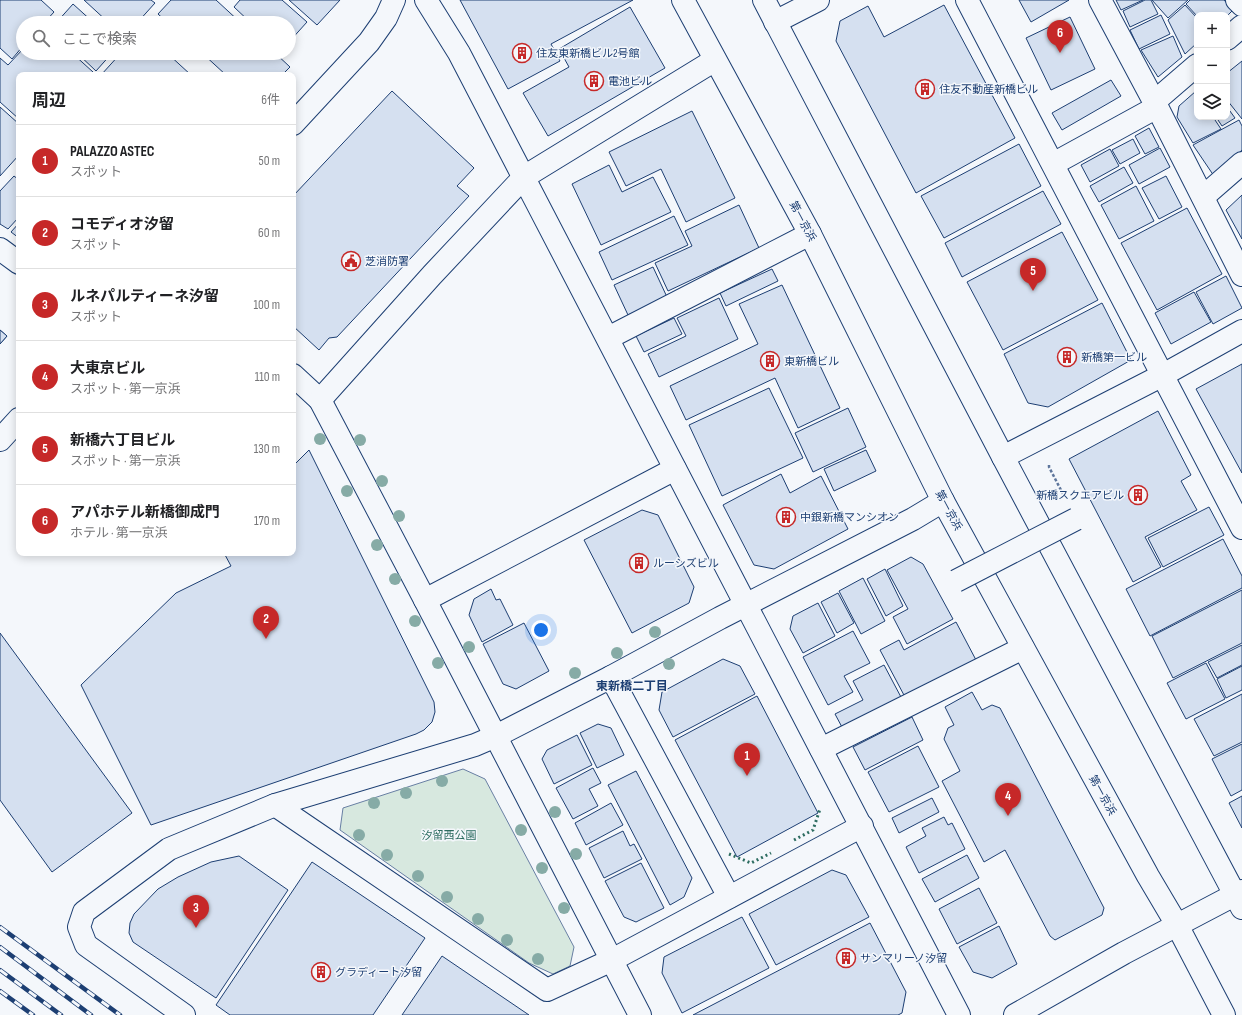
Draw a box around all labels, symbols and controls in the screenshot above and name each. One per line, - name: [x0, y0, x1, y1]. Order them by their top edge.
- map controls: [1194, 12, 1230, 120]
- button: +: [1194, 12, 1230, 48]
- search box: [16, 16, 296, 60]
- pin: 6: [1047, 20, 1073, 53]
- icon: search: [30, 27, 52, 49]
- text: ここで検索: [62, 30, 137, 49]
- building icon: 住友東新橋ビル2号館: [511, 42, 533, 64]
- place label: 住友東新橋ビル2号館: [536, 47, 640, 60]
- button: −: [1194, 48, 1230, 84]
- building icon: 電池ビル: [583, 70, 605, 92]
- place label: 電池ビル: [608, 75, 652, 88]
- building icon: 住友不動産新橋ビル: [914, 78, 936, 100]
- place label: 住友不動産新橋ビル: [939, 83, 1038, 96]
- button: layers: [1194, 84, 1230, 120]
- text: 周辺: [32, 91, 66, 111]
- text: 6件: [261, 92, 280, 108]
- text: PALAZZO ASTEC: [70, 142, 154, 161]
- text: 1: [42, 153, 48, 169]
- text: 50 m: [259, 153, 280, 169]
- text: スポット: [70, 164, 122, 180]
- street label: 第一京浜: [786, 199, 819, 244]
- text: コモディオ汐留: [70, 215, 174, 234]
- text: 2: [42, 225, 48, 241]
- text: 60 m: [258, 225, 280, 241]
- text: スポット: [70, 237, 122, 253]
- public building icon: 芝消防署: [340, 250, 362, 272]
- place label: 芝消防署: [365, 255, 409, 268]
- pin: 5: [1020, 258, 1046, 291]
- text: ルネパルティーネ汐留: [70, 287, 219, 306]
- text: 3: [42, 297, 48, 313]
- text: 100 m: [253, 297, 280, 313]
- text: スポット: [70, 309, 122, 325]
- building icon: 新橋第一ビル: [1056, 346, 1078, 368]
- building icon: 東新橋ビル: [759, 350, 781, 372]
- place label: 新橋第一ビル: [1081, 351, 1147, 364]
- place label: 東新橋ビル: [784, 355, 839, 368]
- text: 大東京ビル: [70, 359, 145, 378]
- text: 4: [42, 369, 48, 385]
- text: 110 m: [255, 369, 280, 385]
- text: スポット · 第一京浜: [70, 381, 181, 397]
- text: 新橋六丁目ビル: [70, 431, 175, 450]
- text: 5: [42, 441, 48, 457]
- text: 130 m: [254, 441, 280, 457]
- text: スポット · 第一京浜: [70, 453, 181, 469]
- building icon: 新橋スクエアビル: [1127, 484, 1149, 506]
- street label: 第一京浜: [932, 488, 965, 533]
- place label: 新橋スクエアビル: [1036, 489, 1124, 502]
- text: アパホテル新橋御成門: [70, 503, 220, 522]
- building icon: 中銀新橋マンシオン: [775, 506, 797, 528]
- place label: 中銀新橋マンシオン: [800, 511, 899, 524]
- text: 6: [42, 513, 48, 529]
- text: 170 m: [254, 513, 280, 529]
- text: ホテル · 第一京浜: [70, 525, 168, 541]
- building icon: ルーシズビル: [628, 552, 650, 574]
- place label: ルーシズビル: [653, 557, 719, 570]
- pin: 2: [253, 606, 279, 639]
- your location: [531, 620, 551, 640]
- district label: 東新橋二丁目: [596, 679, 668, 694]
- pin: 1: [734, 743, 760, 776]
- street label: 第一京浜: [1086, 773, 1119, 818]
- pin: 4: [995, 783, 1021, 816]
- park label: 汐留西公園: [422, 829, 477, 842]
- pin: 3: [183, 895, 209, 928]
- building icon: サンマリーノ汐留: [835, 947, 857, 969]
- place label: サンマリーノ汐留: [860, 952, 947, 965]
- building icon: グラディート汐留: [310, 961, 332, 983]
- place label: グラディート汐留: [335, 966, 422, 979]

